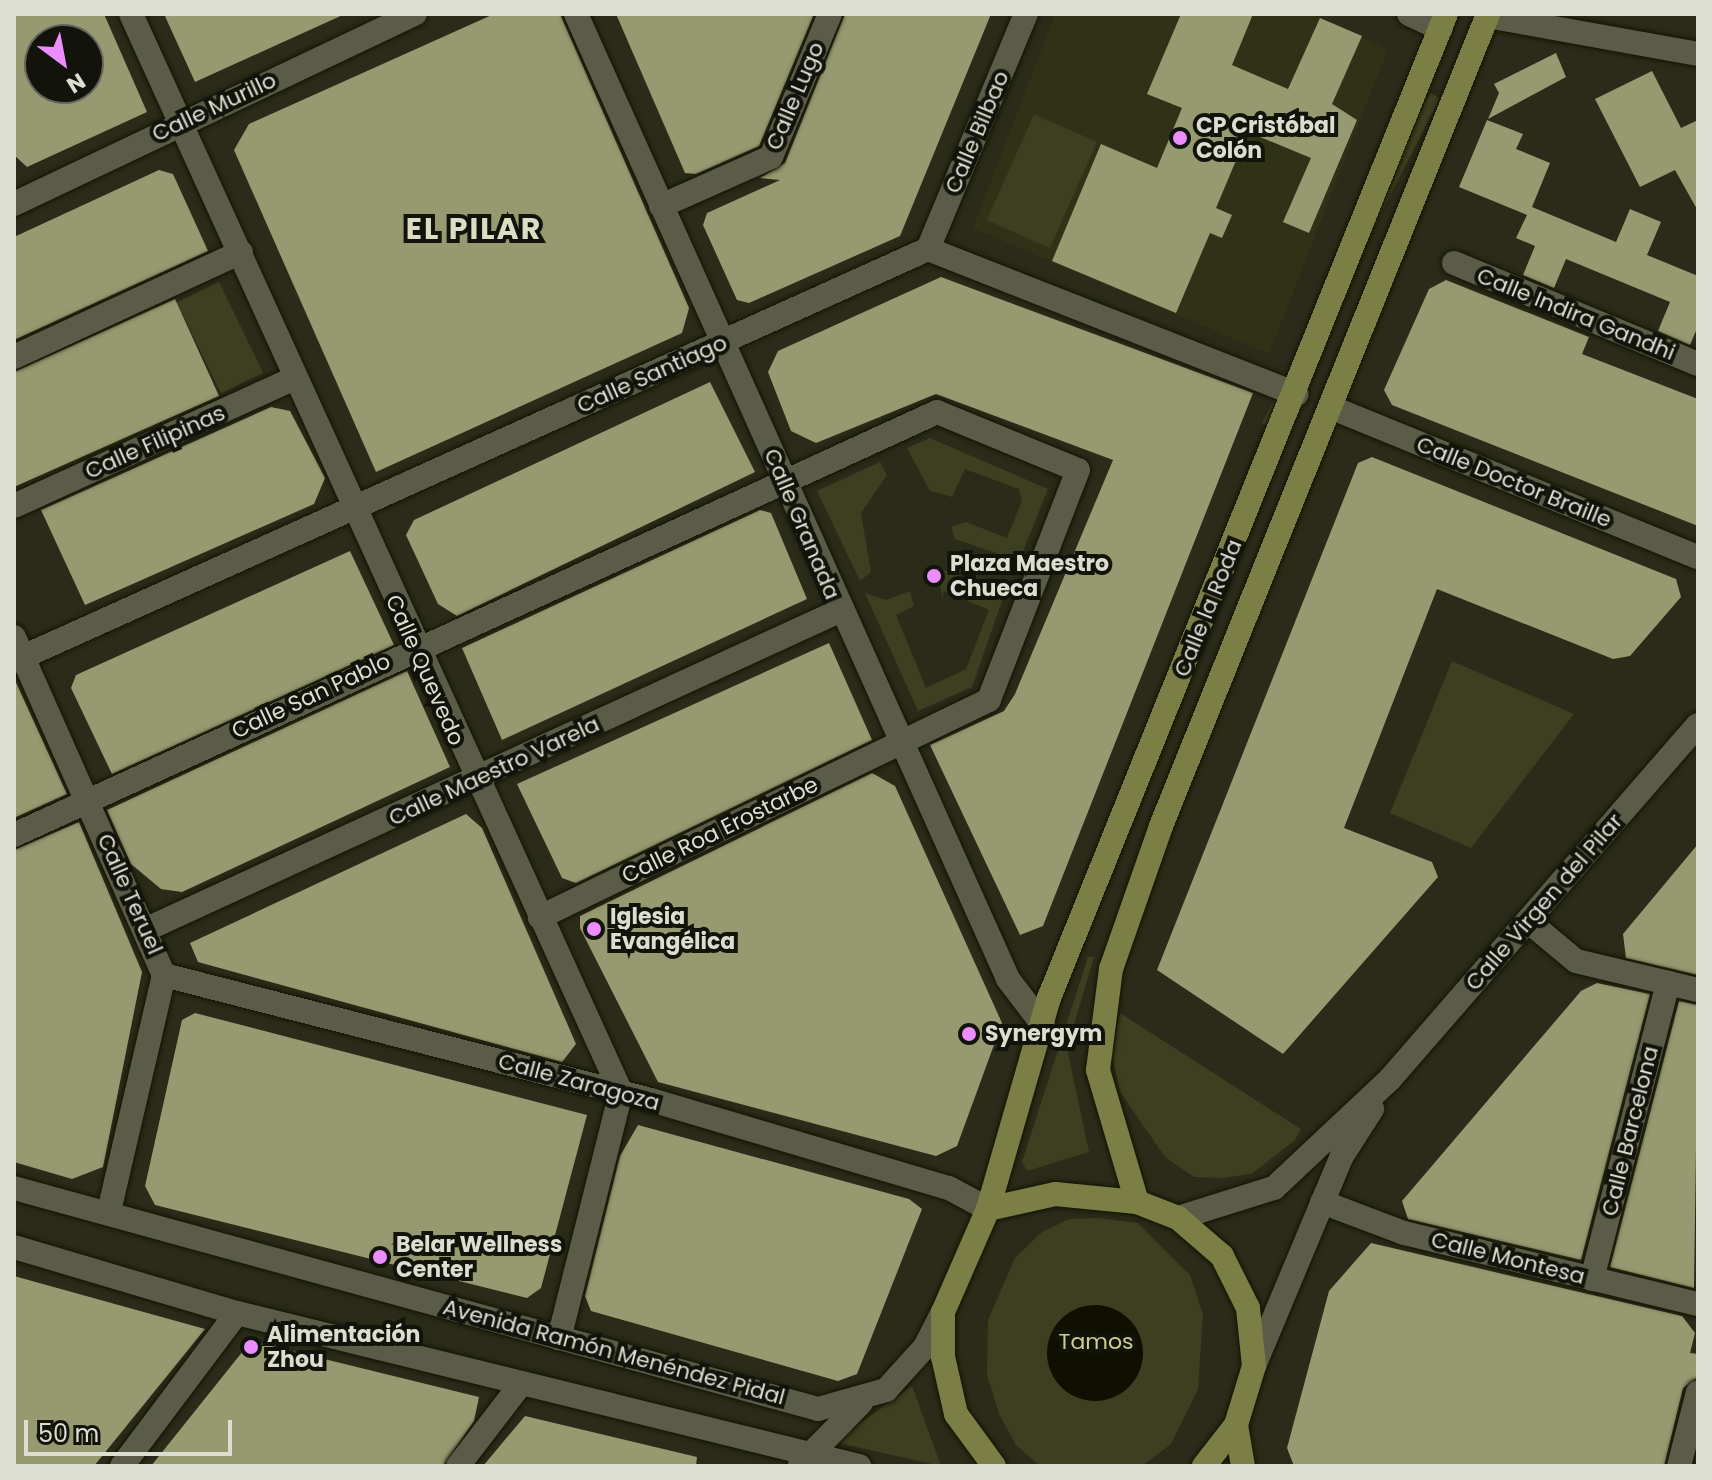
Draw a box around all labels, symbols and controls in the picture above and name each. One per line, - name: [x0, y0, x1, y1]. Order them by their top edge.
- north arrow: [24, 24, 104, 104]
- street label: Calle Lugo: [760, 38, 830, 154]
- text: N: [61, 66, 91, 101]
- street label: Calle Murillo: [148, 67, 280, 147]
- street label: Calle Bilbao: [939, 67, 1015, 197]
- place label: CP Cristóbal Colón: [1196, 112, 1335, 164]
- marker: CP Cristóbal Colón: [1171, 129, 1189, 147]
- district label: EL PILAR: [406, 211, 542, 247]
- street label: Calle Indira Gandhi: [1473, 262, 1679, 366]
- street label: Calle Santiago: [573, 329, 731, 419]
- street label: Calle Filipinas: [81, 399, 229, 485]
- street label: Calle Doctor Braille: [1413, 431, 1615, 533]
- street label: Calle Granada: [758, 445, 846, 603]
- street label: Calle la Roda: [1168, 536, 1248, 680]
- place label: Plaza Maestro Chueca: [950, 550, 1109, 602]
- marker: Plaza Maestro Chueca: [925, 567, 943, 585]
- street label: Calle Quevedo: [380, 591, 470, 749]
- street label: Calle San Pablo: [228, 648, 394, 744]
- street label: Calle Maestro Varela: [385, 711, 603, 831]
- street label: Calle Roa Erostarbe: [618, 771, 822, 889]
- street label: Calle Virgen del Pilar: [1460, 808, 1628, 996]
- street label: Calle Teruel: [92, 830, 168, 958]
- place label: Iglesia Evangélica: [610, 903, 735, 954]
- marker: Iglesia Evangélica: [585, 920, 603, 938]
- place label: Synergym: [985, 1021, 1102, 1047]
- marker: Synergym: [960, 1025, 978, 1043]
- street label: Calle Barcelona: [1596, 1043, 1664, 1219]
- street label: Calle Zaragoza: [495, 1048, 663, 1116]
- street label: Calle Montesa: [1428, 1226, 1588, 1290]
- place label: Belar Wellness Center: [396, 1231, 562, 1282]
- marker: Belar Wellness Center: [371, 1248, 389, 1266]
- street label: Avenida Ramón Menéndez Pidal: [440, 1294, 788, 1410]
- place label: Alimentación Zhou: [267, 1321, 420, 1372]
- park label: Tamos: [1059, 1329, 1133, 1355]
- marker: Alimentación Zhou: [242, 1338, 260, 1356]
- scale bar: [28, 1404, 236, 1454]
- text: 50 m: [38, 1417, 99, 1450]

